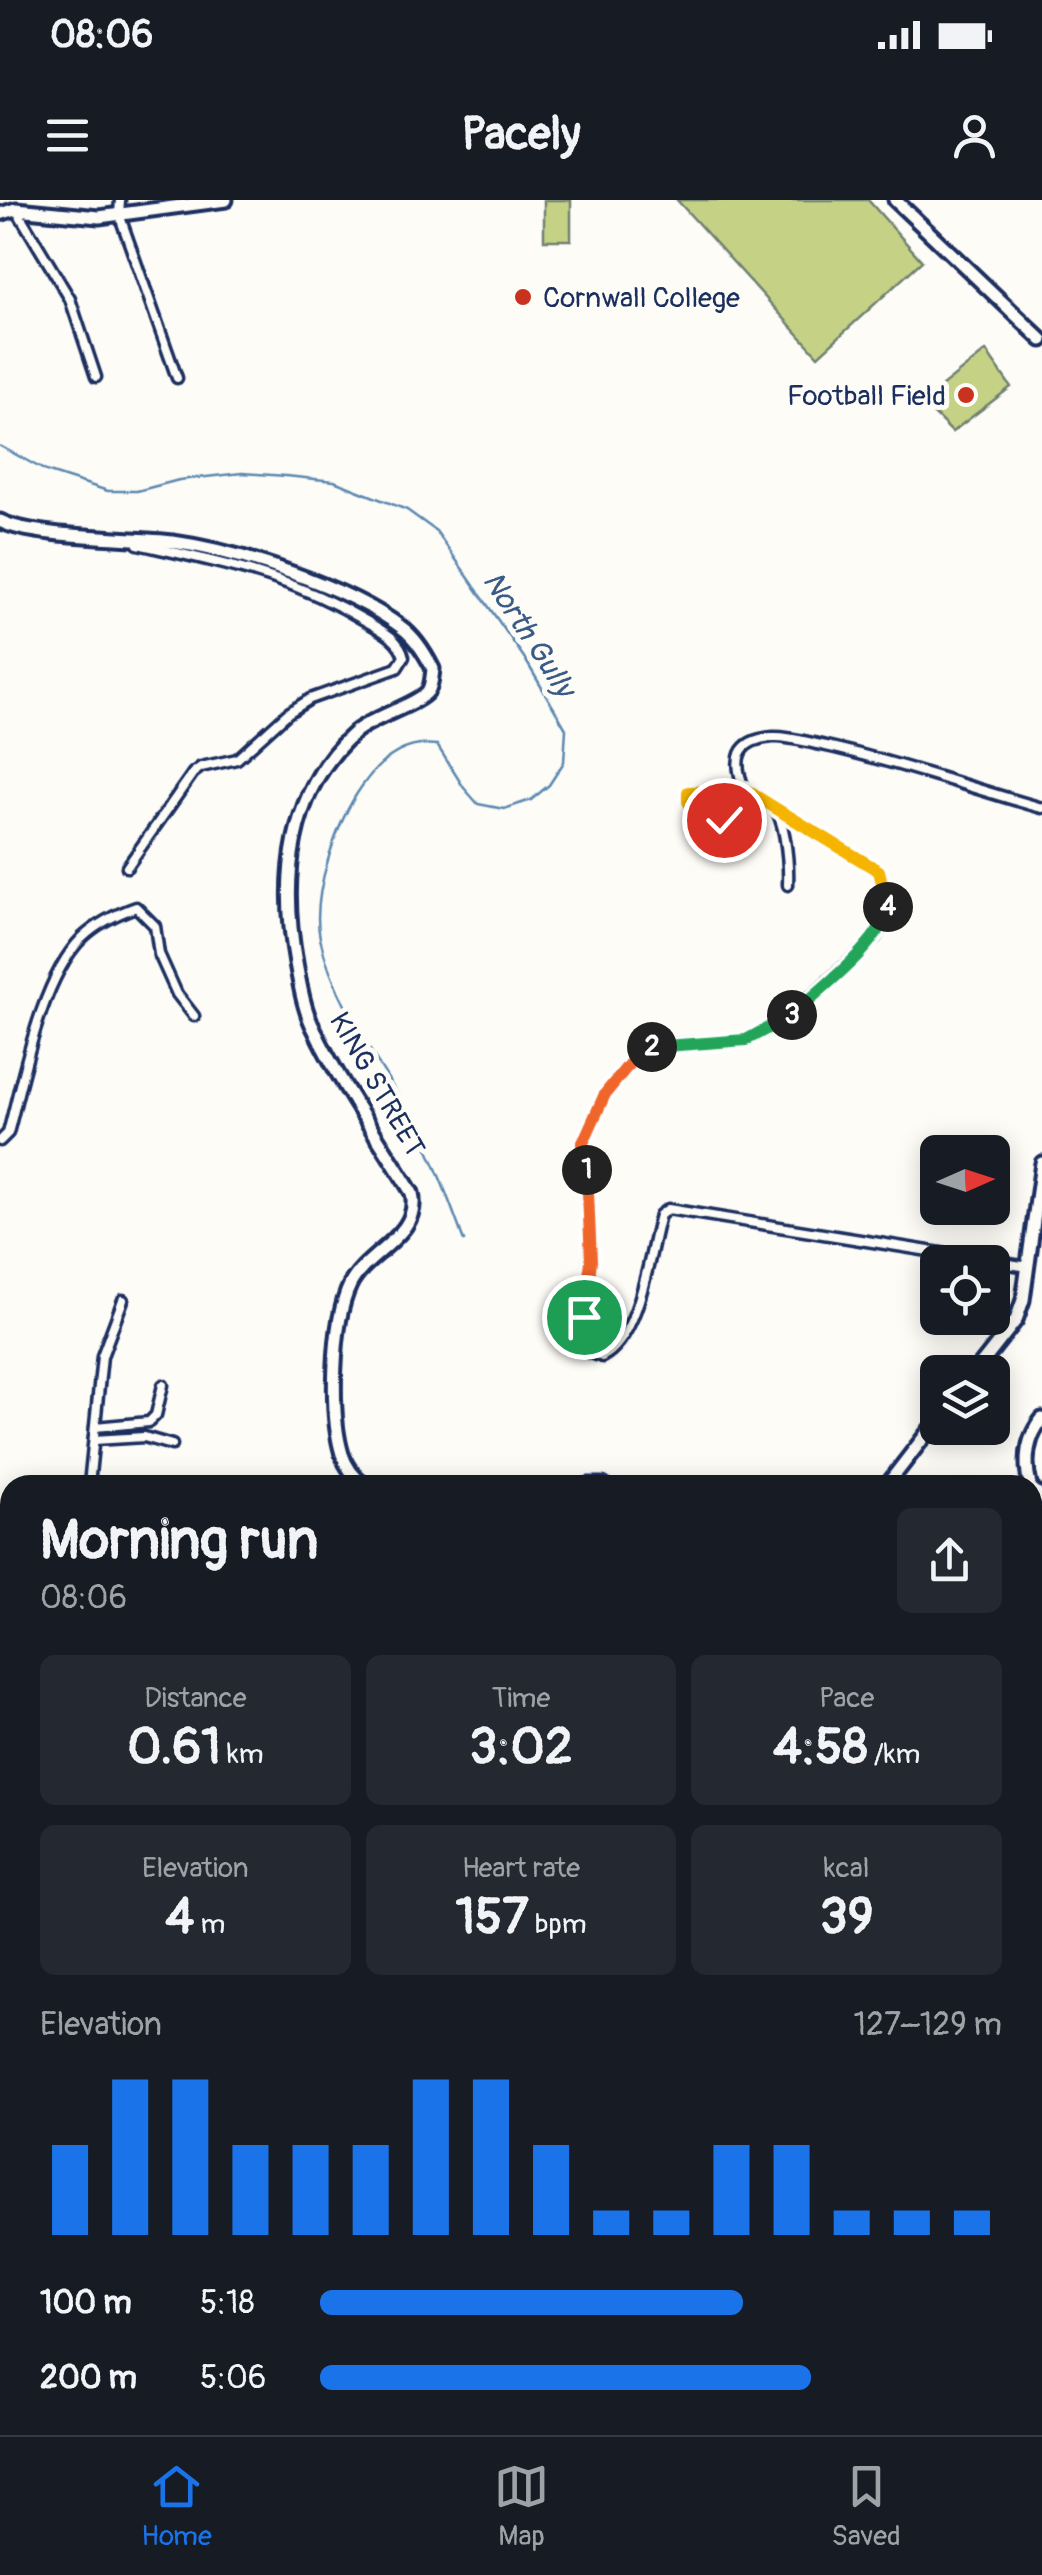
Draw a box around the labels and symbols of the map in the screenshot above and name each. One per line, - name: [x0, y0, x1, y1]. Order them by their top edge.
- place label: Cornwall College: [543, 281, 740, 316]
- marker: Cornwall College: [512, 286, 534, 308]
- place label: Football Field: [787, 379, 946, 414]
- marker: Football Field: [955, 384, 977, 406]
- water label: North Gully: [474, 565, 585, 707]
- pin: [682, 778, 767, 863]
- pin: 4: [863, 882, 913, 932]
- pin: 3: [767, 990, 817, 1040]
- street label: KING STREET: [321, 1006, 432, 1163]
- pin: 2: [627, 1022, 677, 1072]
- north arrow: [920, 1135, 1010, 1225]
- pin: 1: [562, 1145, 612, 1195]
- pin: [542, 1275, 627, 1360]

